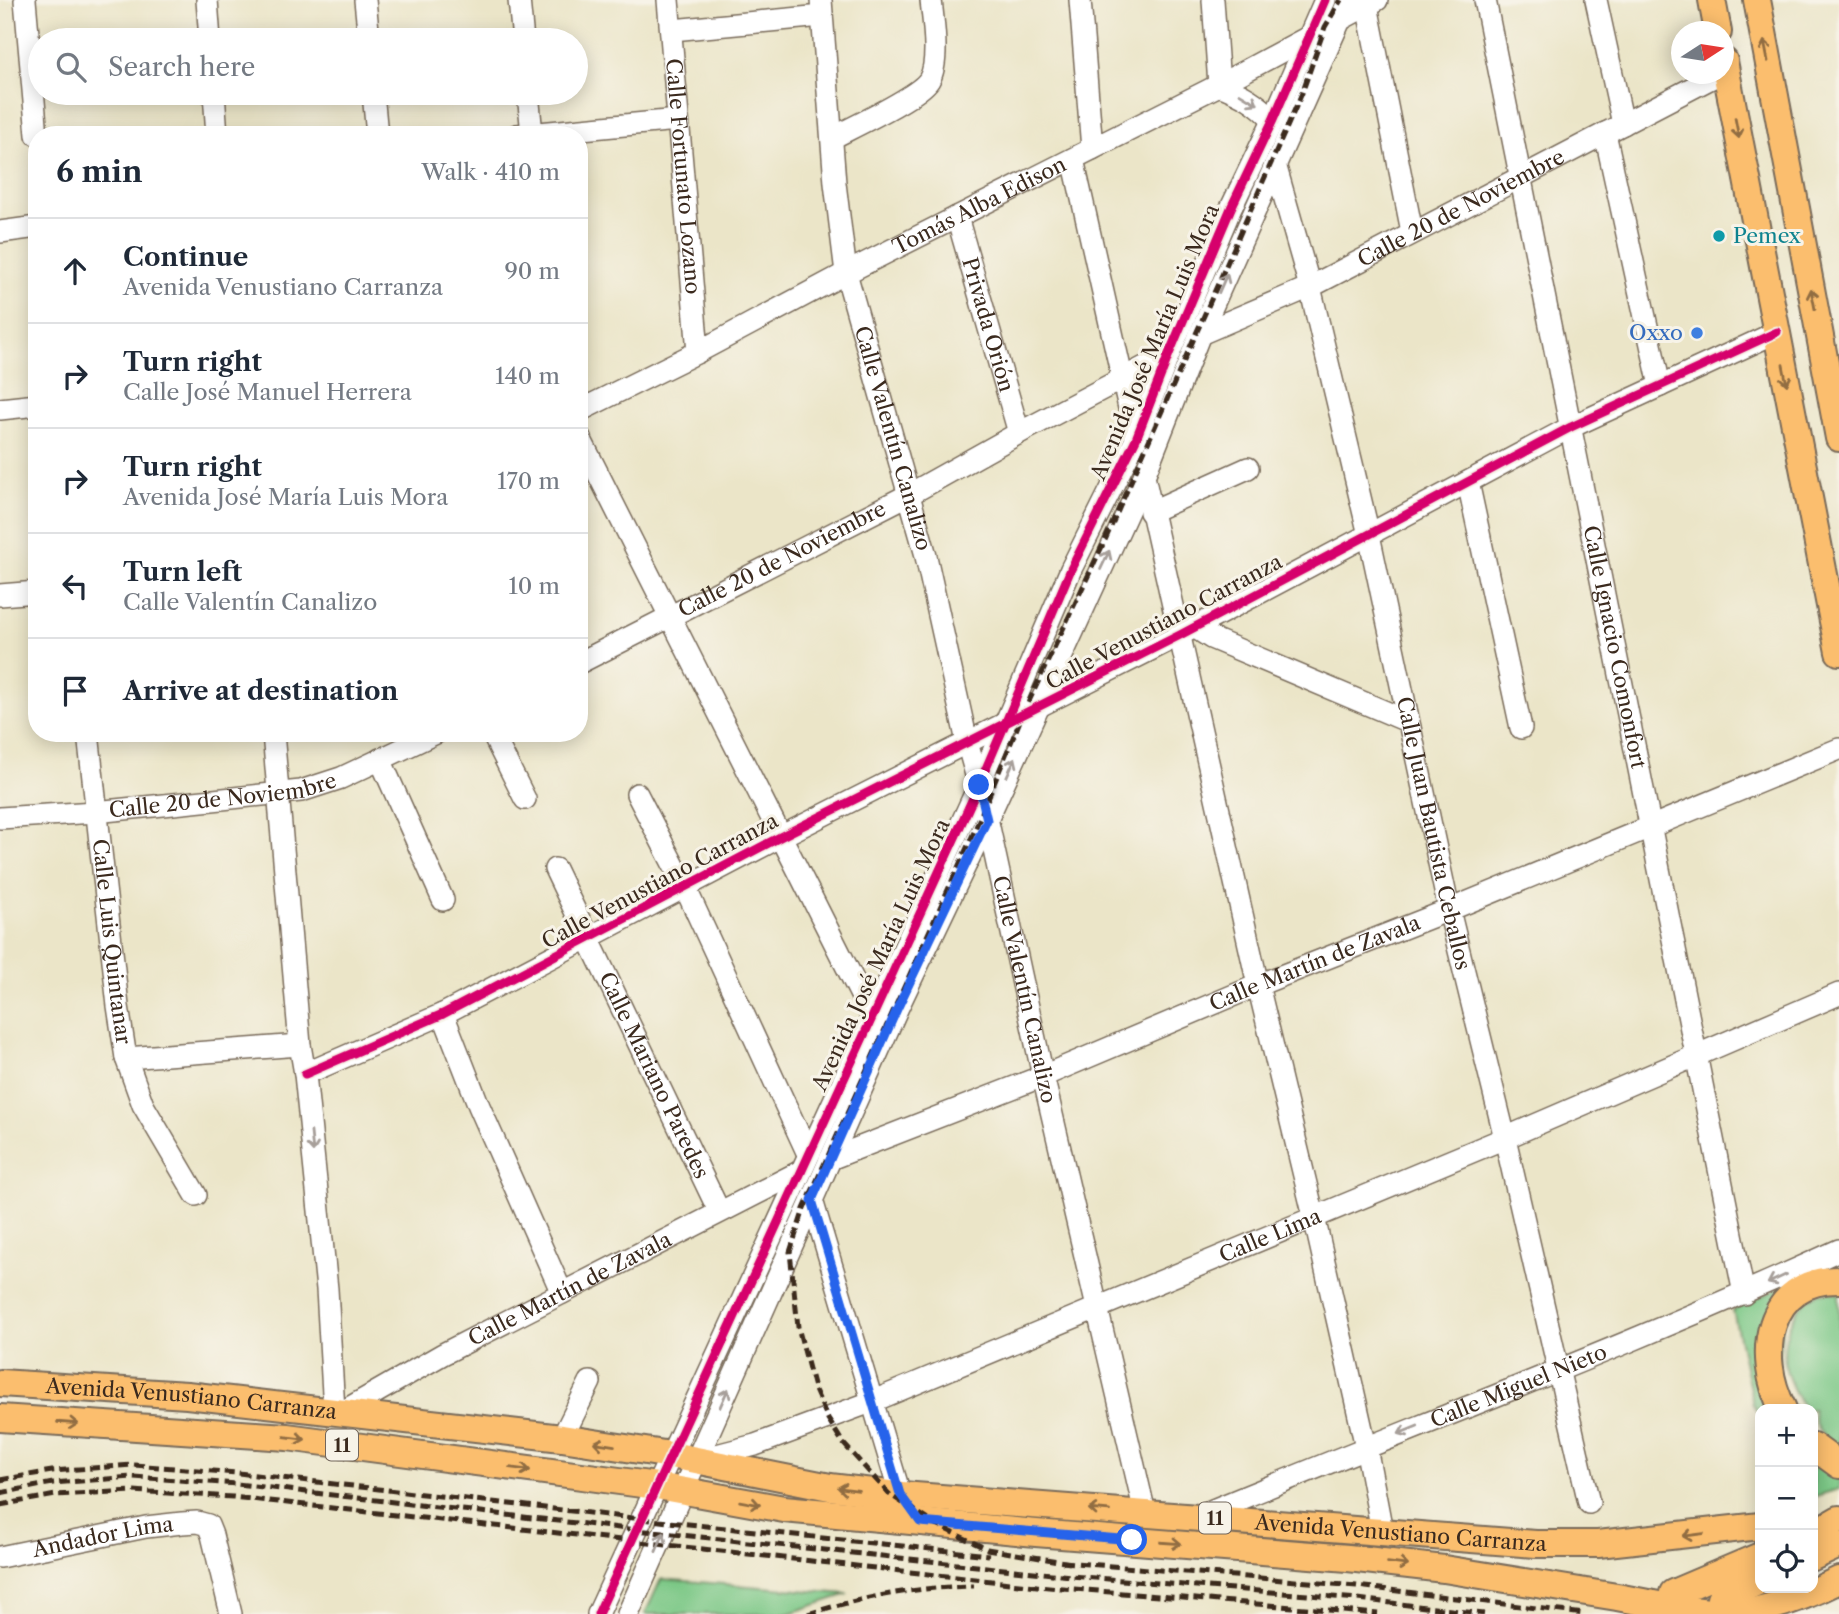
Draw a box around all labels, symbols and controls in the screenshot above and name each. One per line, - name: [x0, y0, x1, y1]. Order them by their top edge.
- north arrow: [1671, 21, 1734, 84]
- search box: [28, 28, 588, 105]
- one-way arrow: [1759, 40, 1773, 63]
- icon: search: [52, 48, 90, 86]
- text: Search here: [108, 51, 255, 83]
- street label: Calle Fortunato Lozano: [661, 57, 706, 295]
- one-way arrow: [1238, 92, 1258, 106]
- one-way arrow: [1731, 116, 1744, 139]
- street label: Calle 20 de Noviembre: [1353, 144, 1568, 272]
- street label: Tomás Alba Edison: [888, 151, 1070, 259]
- text: 6 min: [56, 153, 143, 190]
- text: Walk · 410 m: [421, 158, 560, 186]
- street label: Avenida José María Luis Mora: [1085, 199, 1224, 484]
- place label: Pemex: [1733, 223, 1802, 248]
- marker: Pemex: [1711, 228, 1727, 244]
- text: Continue: [123, 241, 248, 273]
- icon: ahead: [56, 252, 94, 290]
- street label: Privada Orión: [957, 254, 1020, 395]
- text: 90 m: [504, 257, 560, 285]
- text: Avenida Venustiano Carranza: [123, 273, 443, 301]
- one-way arrow: [1217, 273, 1230, 294]
- one-way arrow: [1806, 288, 1819, 311]
- place label: Oxxo: [1629, 320, 1683, 345]
- street label: Calle Valentín Canalizo: [850, 323, 937, 553]
- marker: Oxxo: [1689, 325, 1705, 341]
- text: Turn right: [123, 346, 262, 378]
- icon: right: [56, 357, 94, 395]
- text: 140 m: [495, 362, 560, 390]
- one-way arrow: [1779, 363, 1793, 386]
- text: Calle José Manuel Herrera: [123, 378, 412, 406]
- text: Turn right: [123, 451, 262, 483]
- icon: right: [56, 462, 94, 500]
- text: 170 m: [497, 467, 560, 495]
- text: Avenida José María Luis Mora: [123, 483, 448, 511]
- street label: Calle 20 de Noviembre: [674, 496, 890, 622]
- street label: Calle Ignacio Comonfort: [1579, 523, 1652, 771]
- street label: Calle Venustiano Carranza: [1041, 548, 1287, 695]
- one-way arrow: [1099, 550, 1112, 571]
- text: Turn left: [123, 556, 242, 588]
- icon: left: [56, 567, 94, 605]
- text: 10 m: [508, 572, 560, 600]
- text: Calle Valentín Canalizo: [123, 588, 377, 616]
- icon: arrive: [56, 672, 94, 710]
- text: Arrive at destination: [123, 675, 398, 707]
- street label: Calle Juan Bautista Ceballos: [1392, 694, 1476, 972]
- one-way arrow: [1005, 757, 1018, 778]
- street label: Calle 20 de Noviembre: [108, 767, 339, 823]
- route end: [963, 769, 994, 800]
- street label: Calle Venustiano Carranza: [537, 807, 783, 954]
- street label: Avenida José María Luis Mora: [806, 814, 955, 1096]
- street label: Calle Luis Quintanar: [88, 838, 137, 1046]
- street label: Calle Valentín Canalizo: [988, 873, 1062, 1106]
- street label: Calle Martín de Zavala: [1206, 909, 1425, 1016]
- street label: Calle Mariano Paredes: [594, 968, 715, 1183]
- one-way arrow: [306, 1130, 319, 1153]
- street label: Calle Lima: [1215, 1203, 1326, 1268]
- street label: Calle Martín de Zavala: [464, 1226, 676, 1351]
- one-way arrow: [1767, 1273, 1788, 1286]
- street label: Calle Miguel Nieto: [1427, 1339, 1610, 1433]
- street label: Avenida Venustiano Carranza: [44, 1373, 339, 1424]
- one-way arrow: [718, 1388, 731, 1409]
- map controls: [1755, 1404, 1818, 1593]
- button: +: [1755, 1404, 1818, 1467]
- one-way arrow: [56, 1417, 79, 1430]
- one-way arrow: [1398, 1425, 1419, 1438]
- road number: 11: [326, 1429, 358, 1460]
- one-way arrow: [283, 1432, 306, 1445]
- one-way arrow: [593, 1437, 616, 1450]
- one-way arrow: [509, 1462, 531, 1475]
- button: −: [1755, 1467, 1818, 1530]
- one-way arrow: [837, 1483, 860, 1496]
- one-way arrow: [738, 1497, 761, 1510]
- road number: 11: [1199, 1502, 1231, 1534]
- one-way arrow: [1089, 1503, 1111, 1516]
- street label: Avenida Venustiano Carranza: [1253, 1509, 1548, 1556]
- street label: Andador Lima: [29, 1511, 176, 1562]
- route start: [1116, 1524, 1147, 1555]
- one-way arrow: [1682, 1528, 1704, 1541]
- button: locate: [1755, 1530, 1818, 1593]
- one-way arrow: [654, 1532, 667, 1554]
- one-way arrow: [1159, 1537, 1182, 1550]
- one-way arrow: [1386, 1557, 1409, 1570]

